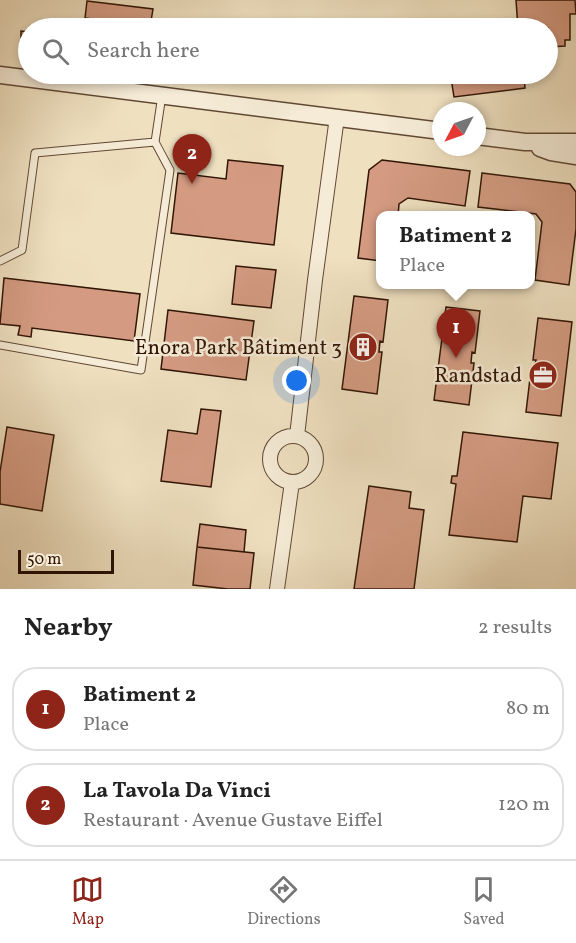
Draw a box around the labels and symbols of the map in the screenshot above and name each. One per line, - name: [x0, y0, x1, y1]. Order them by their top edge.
- north arrow: [432, 102, 486, 156]
- pin: 2: [172, 134, 212, 184]
- pin: 1: [436, 308, 476, 358]
- building icon: Enora Park Bâtiment 3: [347, 331, 379, 363]
- place label: Enora Park Bâtiment 3: [135, 334, 342, 363]
- office icon: Randstad: [527, 359, 559, 391]
- place label: Randstad: [434, 362, 522, 391]
- your location: [282, 366, 311, 395]
- scale bar: [18, 547, 114, 574]

